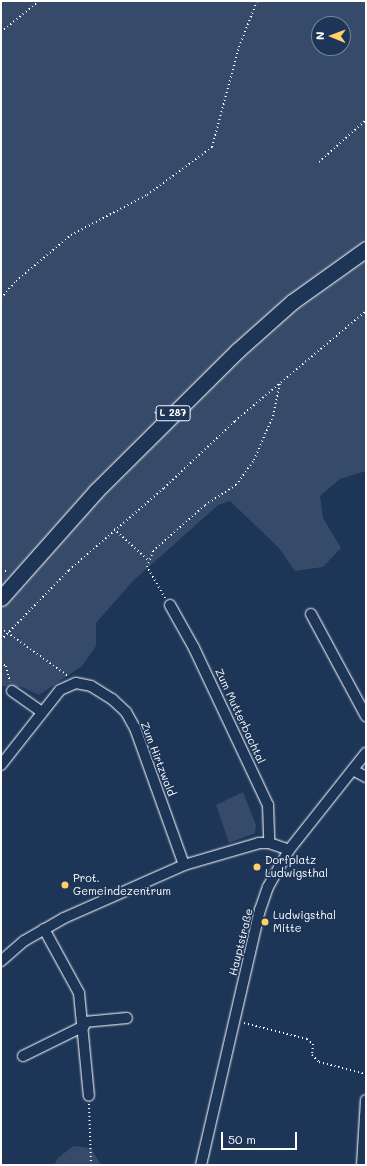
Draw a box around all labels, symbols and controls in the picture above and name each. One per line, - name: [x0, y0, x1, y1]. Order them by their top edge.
- north arrow: [311, 16, 351, 56]
- text: N: [312, 31, 327, 40]
- road number: L 287: [155, 405, 191, 421]
- street label: Zum Mutterbachtal: [212, 666, 268, 766]
- street label: Zum Hirtzwald: [138, 720, 178, 798]
- place label: Dorfplatz Ludwigsthal: [265, 854, 328, 880]
- marker: Dorfplatz Ludwigsthal: [252, 862, 262, 872]
- place label: Prot. Gemeindezentrum: [73, 872, 171, 898]
- marker: Prot. Gemeindezentrum: [60, 880, 70, 890]
- street label: Hauptstraße: [226, 907, 256, 977]
- place label: Ludwigsthal Mitte: [273, 909, 336, 935]
- marker: Ludwigsthal Mitte: [260, 917, 270, 927]
- scale bar: [223, 1124, 299, 1150]
- text: 50 m: [228, 1131, 256, 1147]

